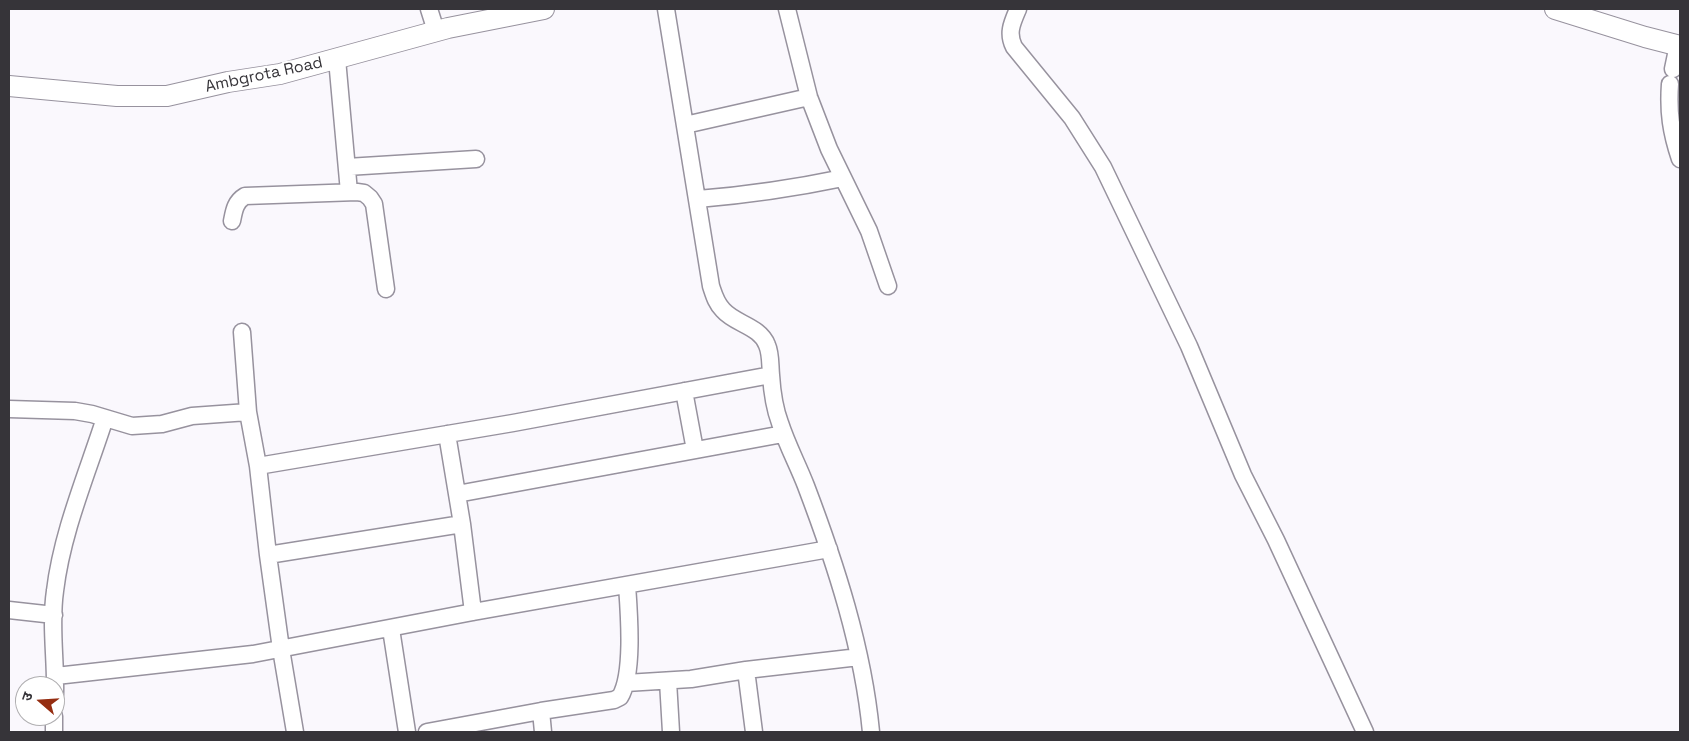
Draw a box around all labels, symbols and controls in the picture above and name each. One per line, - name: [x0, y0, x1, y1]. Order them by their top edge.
- street label: Ambgrota Road: [203, 53, 325, 97]
- north arrow: [15, 676, 65, 726]
- text: उ: [17, 690, 37, 703]

